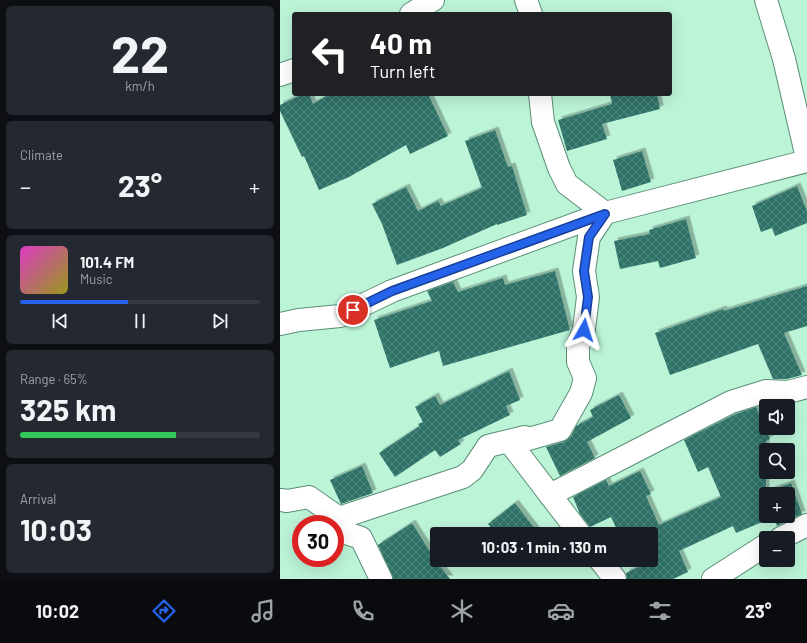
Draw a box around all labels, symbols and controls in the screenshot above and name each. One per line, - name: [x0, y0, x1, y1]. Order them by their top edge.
- text: 22: [111, 21, 169, 83]
- text: 40 m: [370, 26, 432, 60]
- icon: left: [304, 28, 356, 80]
- text: Turn left: [370, 60, 436, 82]
- text: km/h: [125, 78, 155, 94]
- text: Climate: [20, 147, 63, 163]
- text: 23°: [118, 167, 162, 203]
- text: −: [20, 173, 31, 199]
- text: +: [249, 173, 260, 199]
- text: 101.4 FM: [80, 253, 134, 271]
- text: Music: [80, 271, 113, 287]
- pin: [336, 293, 370, 327]
- icon: arrive: [342, 299, 364, 321]
- position arrow: [563, 309, 605, 351]
- icon: previous: [49, 310, 71, 332]
- icon: pause: [129, 310, 151, 332]
- icon: next: [209, 310, 231, 332]
- text: Range · 65%: [20, 371, 88, 387]
- text: 325 km: [20, 391, 116, 427]
- map controls: [759, 399, 795, 567]
- button: sound: [759, 399, 795, 435]
- button: search: [759, 443, 795, 479]
- button: +: [759, 487, 795, 523]
- text: Arrival: [20, 491, 56, 507]
- text: 10:03: [20, 511, 92, 547]
- speed limit sign: 30: [292, 515, 344, 567]
- button: −: [759, 531, 795, 567]
- text: 10:03 · 1 min · 130 m: [481, 538, 607, 556]
- icon: directions: [150, 597, 178, 625]
- icon: music: [249, 597, 277, 625]
- icon: phone: [349, 597, 377, 625]
- icon: climate: [448, 597, 476, 625]
- icon: car: [547, 597, 575, 625]
- icon: filters: [646, 597, 674, 625]
- text: 10:02: [36, 600, 79, 622]
- text: 23°: [745, 600, 771, 622]

